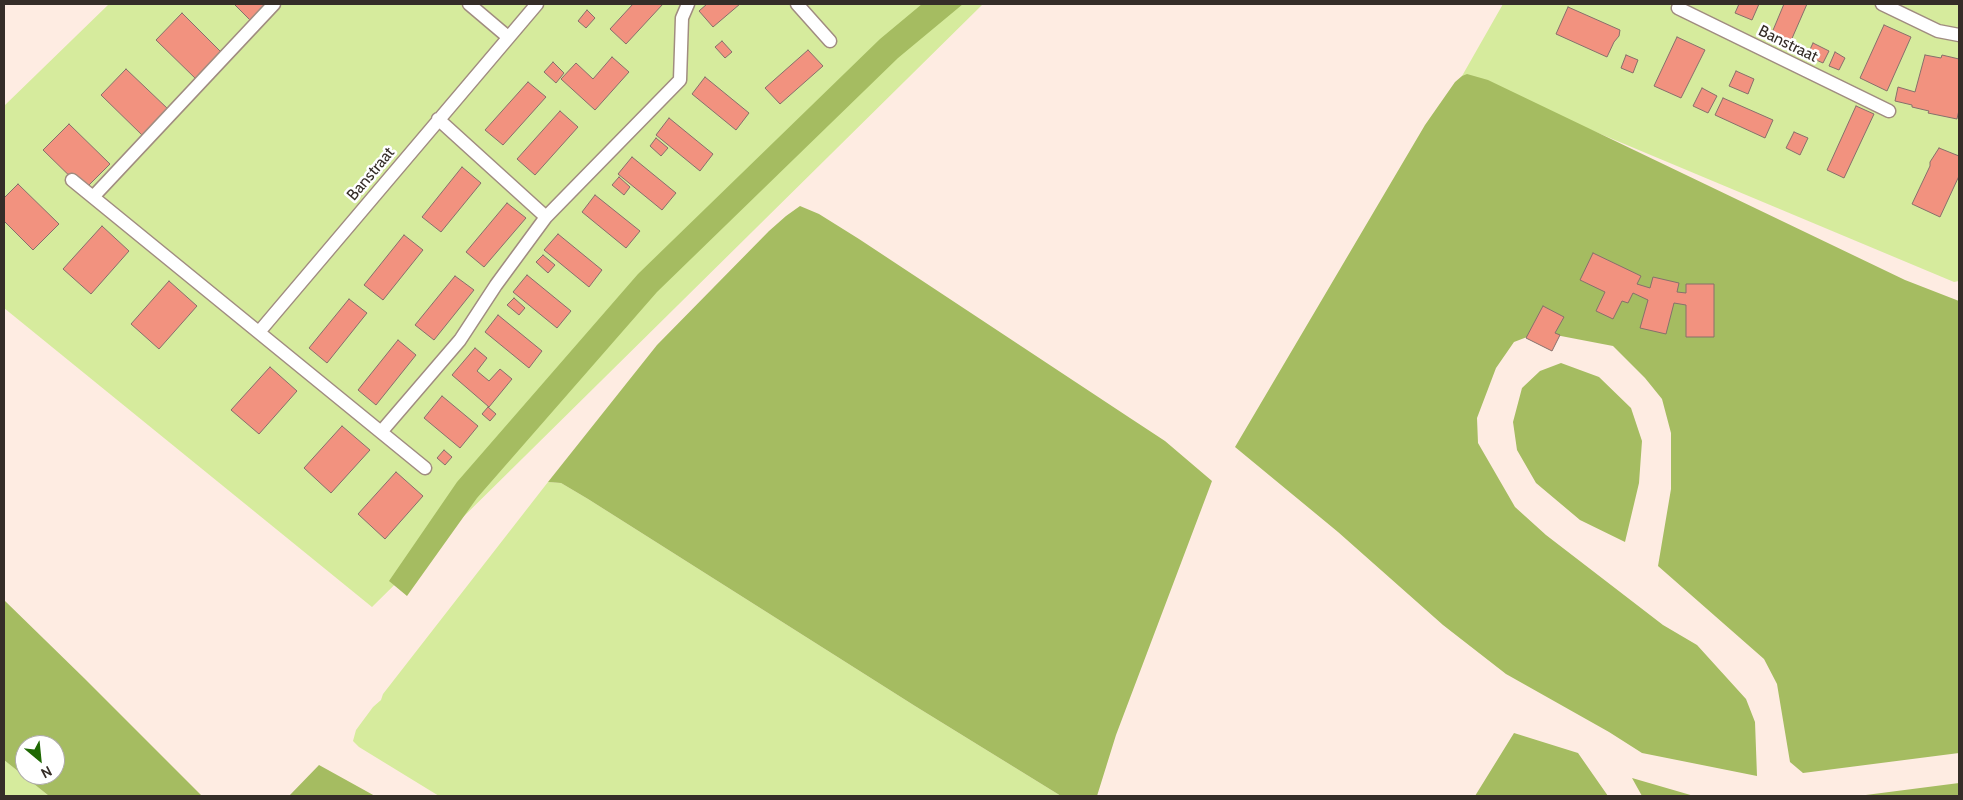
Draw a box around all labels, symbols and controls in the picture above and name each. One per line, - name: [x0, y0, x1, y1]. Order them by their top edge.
- street label: Banstraat: [1755, 21, 1821, 67]
- street label: Banstraat: [343, 143, 399, 205]
- north arrow: [15, 735, 65, 785]
- text: N: [38, 762, 55, 783]

